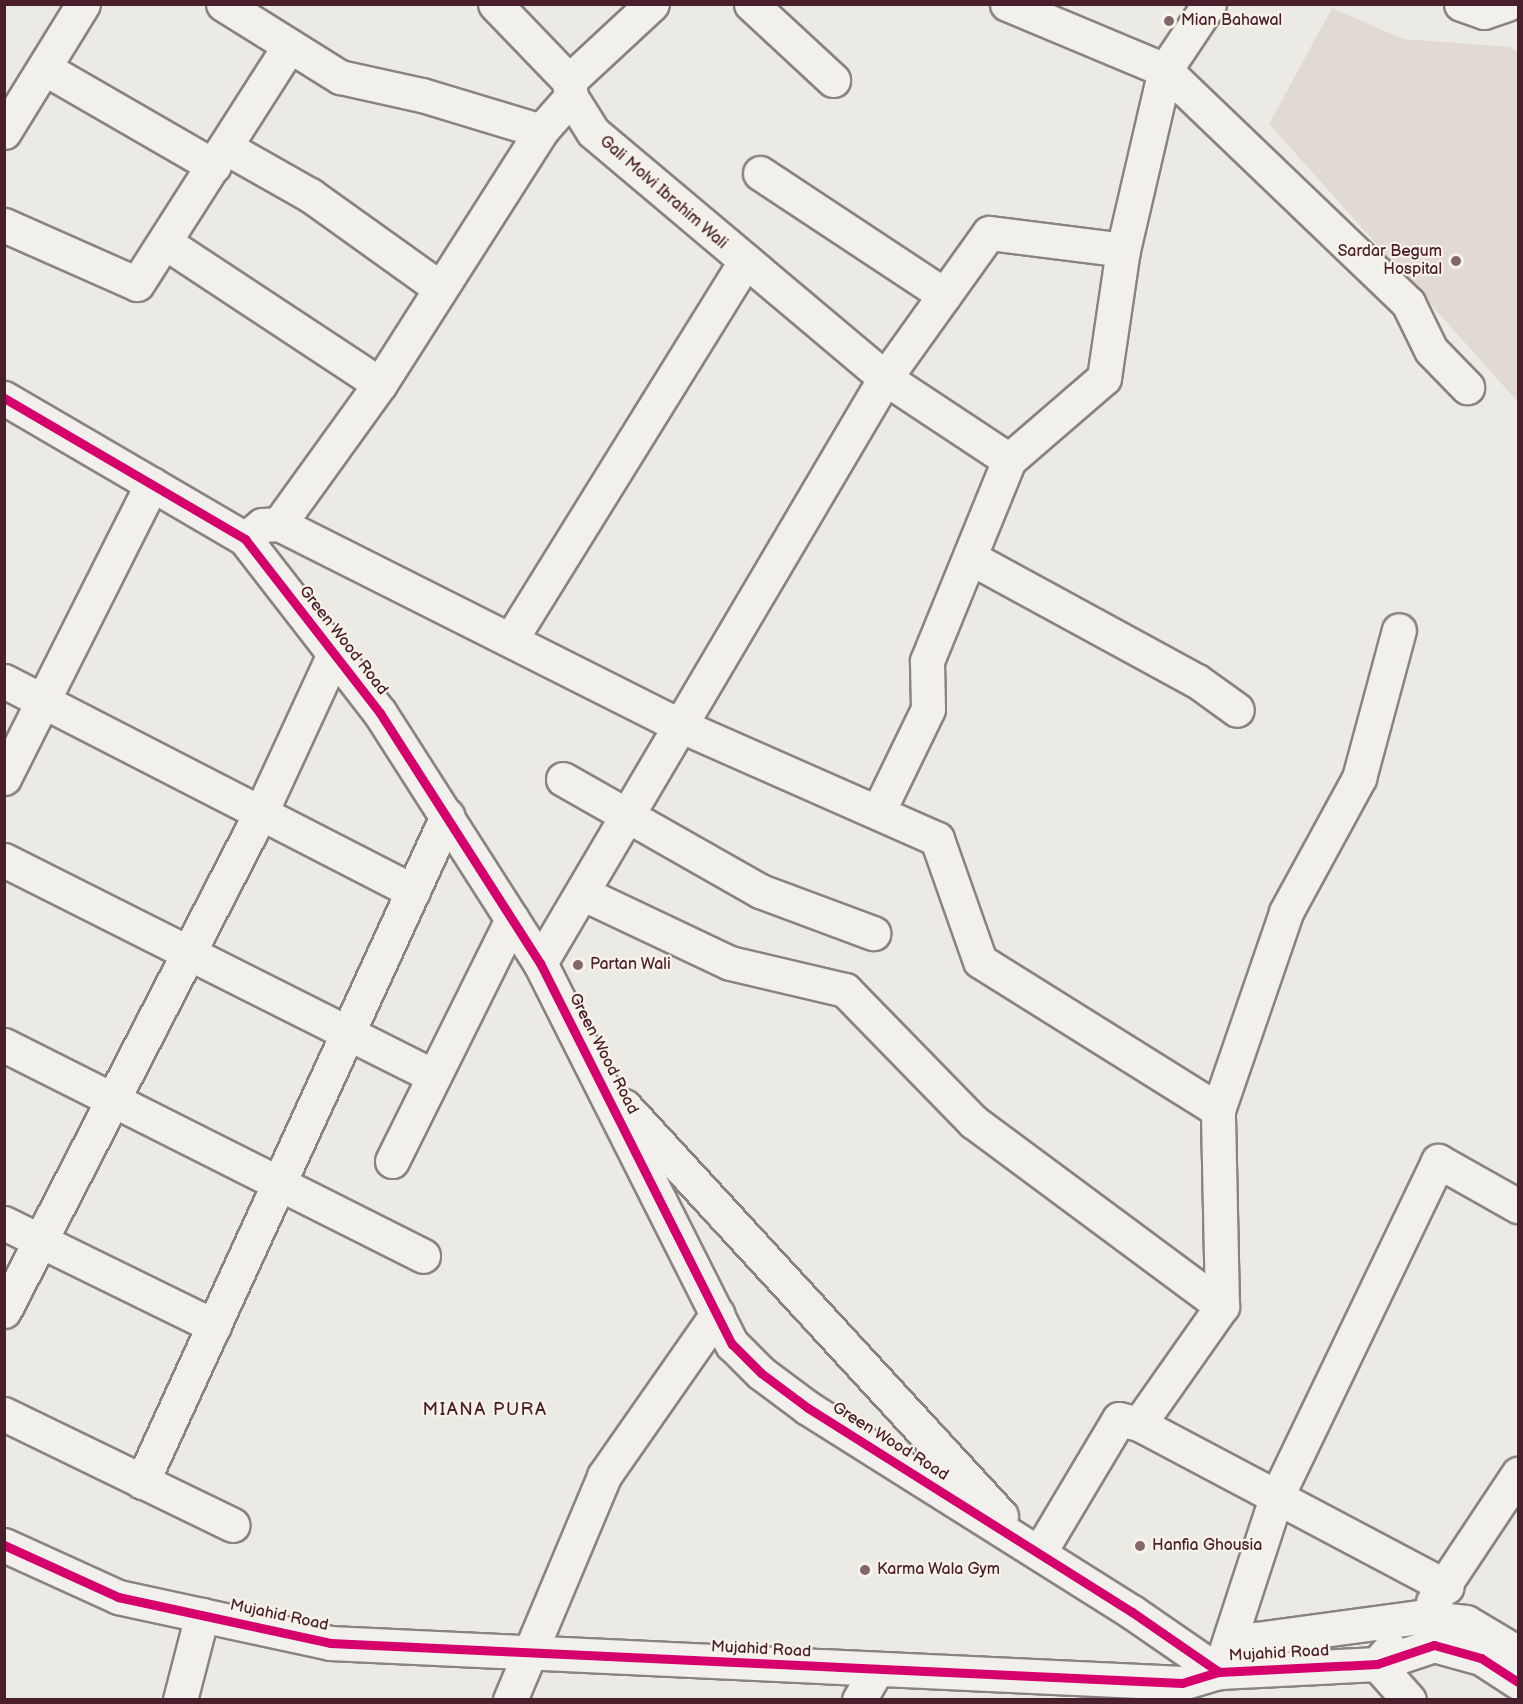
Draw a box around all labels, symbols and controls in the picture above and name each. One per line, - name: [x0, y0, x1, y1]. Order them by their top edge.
- place label: Mian Bahawal: [1181, 11, 1282, 31]
- marker: Mian Bahawal: [1162, 14, 1176, 28]
- street label: Gali Molvi Ibrahim Wali: [595, 132, 731, 254]
- place label: Sardar Begum Hospital: [1338, 242, 1442, 280]
- marker: Sardar Begum Hospital: [1447, 252, 1465, 270]
- street label: Green Wood Road: [294, 582, 392, 700]
- place label: Partan Wali: [590, 955, 671, 975]
- marker: Partan Wali: [571, 958, 585, 972]
- street label: Green Wood Road: [564, 990, 642, 1118]
- street label: Green Wood Road: [828, 1398, 952, 1486]
- district label: MIANA PURA: [423, 1399, 547, 1421]
- place label: Hanfia Ghousia: [1152, 1536, 1262, 1556]
- marker: Hanfia Ghousia: [1133, 1539, 1147, 1553]
- place label: Karma Wala Gym: [877, 1560, 1001, 1580]
- marker: Karma Wala Gym: [858, 1563, 872, 1577]
- street label: Mujahid Road: [228, 1596, 330, 1636]
- street label: Mujahid Road: [710, 1638, 812, 1662]
- street label: Mujahid Road: [1228, 1642, 1330, 1666]

